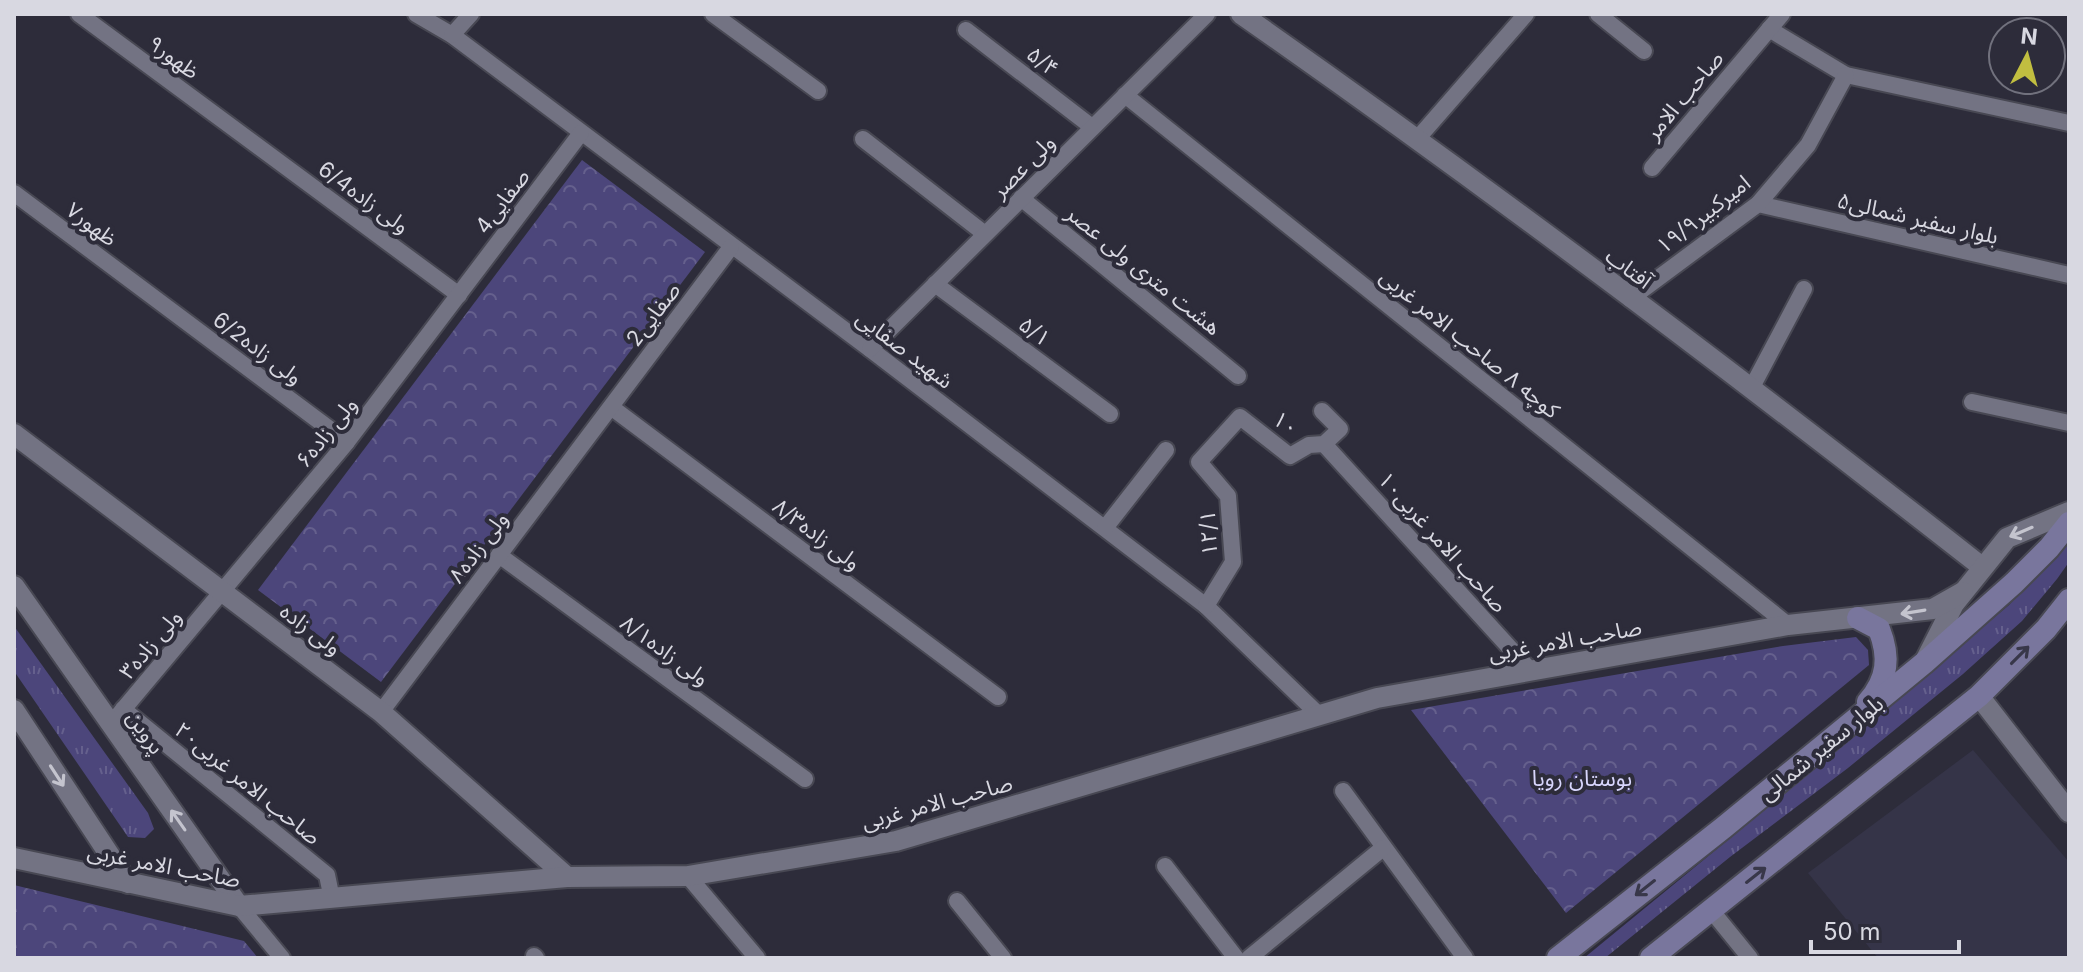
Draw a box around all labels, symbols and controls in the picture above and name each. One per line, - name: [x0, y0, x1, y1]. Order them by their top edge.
- north arrow: [1987, 16, 2067, 96]
- text: N: [2019, 22, 2039, 50]
- street label: ظهور۹: [143, 30, 205, 85]
- street label: ۵/۴: [1022, 41, 1064, 81]
- street label: صاحب الامر: [1639, 45, 1729, 145]
- street label: ولی عصر: [985, 129, 1060, 204]
- street label: 6/4ولی زاده: [313, 155, 414, 239]
- street label: 4صفایی: [469, 164, 535, 238]
- street label: امیرکبیر۱۹/۹: [1651, 169, 1755, 259]
- street label: بلوار سفیر شمالی۵: [1835, 187, 2001, 250]
- street label: ظهور۷: [61, 196, 123, 252]
- street label: هشت متری ولی عصر: [1061, 199, 1227, 340]
- street label: آفتاب: [1601, 242, 1659, 295]
- street label: کوچه ۸ صاحب الامر غربی: [1374, 263, 1566, 426]
- street label: 2صفایی: [621, 277, 685, 351]
- street label: شهید صفایی: [851, 304, 959, 394]
- street label: 6/2ولی زاده: [208, 306, 308, 391]
- street label: ۵/۱: [1014, 311, 1056, 351]
- street label: ولی زاده۶: [290, 392, 363, 473]
- street label: ۱۰: [1268, 405, 1304, 441]
- street label: صاحب الامر غربی۱۰: [1373, 466, 1513, 618]
- street label: ولی زاده۸/۳: [767, 493, 866, 576]
- street label: ولی زاده۸: [443, 506, 514, 588]
- street label: ۱۲/۱: [1194, 510, 1222, 556]
- one-way arrow: [2009, 526, 2033, 541]
- street label: ولی زاده: [275, 598, 347, 661]
- street label: ولی زاده۳: [113, 604, 187, 685]
- one-way arrow: [1901, 605, 1926, 620]
- street label: ولی زاده۸/۱: [615, 609, 714, 692]
- street label: صاحب الامر غربی: [1486, 614, 1644, 666]
- one-way arrow: [2010, 646, 2029, 665]
- street label: بلوار سفیر شمالی: [1754, 690, 1889, 807]
- street label: پروین: [120, 705, 170, 760]
- street label: صاحب الامر غربی۲۰: [170, 716, 326, 850]
- one-way arrow: [49, 764, 65, 786]
- park label: بوستان رویا: [1532, 765, 1632, 792]
- street label: صاحب الامر غربی: [859, 769, 1015, 835]
- one-way arrow: [170, 809, 186, 831]
- street label: صاحب الامر غربی: [85, 837, 243, 893]
- one-way arrow: [1745, 866, 1766, 883]
- one-way arrow: [1635, 880, 1656, 897]
- scale bar: [1811, 904, 1959, 954]
- text: 50 m: [1823, 917, 1881, 946]

